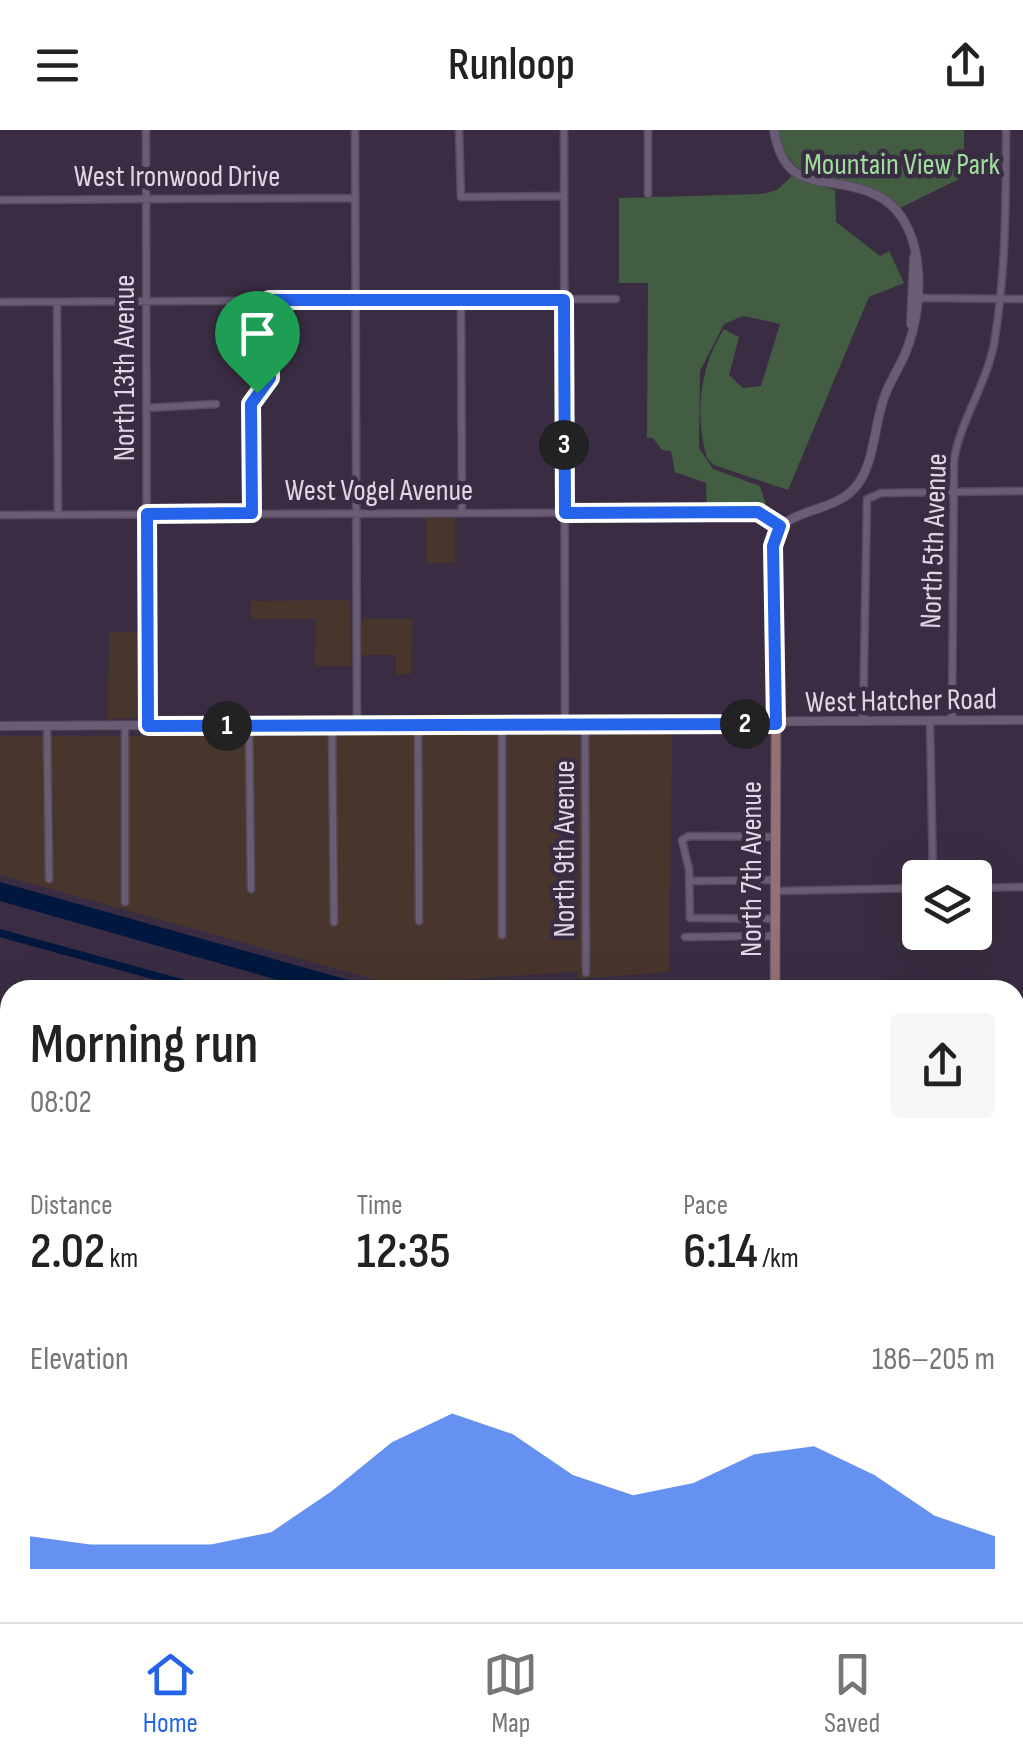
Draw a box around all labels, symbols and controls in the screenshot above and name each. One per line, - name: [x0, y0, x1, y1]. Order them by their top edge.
- icon: menu: [30, 38, 85, 93]
- text: Runloop: [448, 38, 575, 93]
- icon: share: [938, 38, 993, 93]
- park label: Mountain View Park: [804, 147, 1001, 183]
- street label: West Ironwood Drive: [74, 159, 280, 195]
- street label: North 13th Avenue: [107, 275, 143, 461]
- pin: [215, 291, 300, 394]
- icon: arrive: [230, 306, 285, 361]
- pin: 3: [539, 420, 589, 470]
- text: 3: [558, 428, 570, 461]
- street label: North 5th Avenue: [913, 453, 955, 629]
- street label: West Vogel Avenue: [285, 473, 473, 509]
- street label: West Hatcher Road: [805, 681, 997, 721]
- pin: 2: [720, 699, 770, 749]
- pin: 1: [202, 701, 252, 751]
- text: 2: [739, 707, 751, 740]
- text: 1: [222, 709, 232, 742]
- street label: North 9th Avenue: [547, 760, 583, 938]
- street label: North 7th Avenue: [734, 781, 770, 957]
- map controls: [902, 860, 992, 950]
- button: layers: [902, 860, 992, 950]
- text: Morning run: [30, 1012, 258, 1079]
- button: share: [890, 1013, 995, 1118]
- text: 08:02: [30, 1083, 92, 1122]
- text: Distance: [30, 1189, 113, 1222]
- text: Time: [357, 1189, 402, 1222]
- text: Pace: [683, 1189, 728, 1222]
- text: 2.02: [30, 1222, 105, 1282]
- text: 12:35: [357, 1222, 451, 1282]
- text: 6:14: [683, 1222, 758, 1282]
- text: km: [105, 1242, 138, 1275]
- text: /km: [758, 1242, 799, 1275]
- text: Elevation: [30, 1340, 129, 1379]
- text: 186–205 m: [872, 1340, 995, 1379]
- tab: Home: [143, 1647, 198, 1740]
- tab: Map: [483, 1647, 538, 1740]
- tab: Saved: [824, 1647, 880, 1740]

